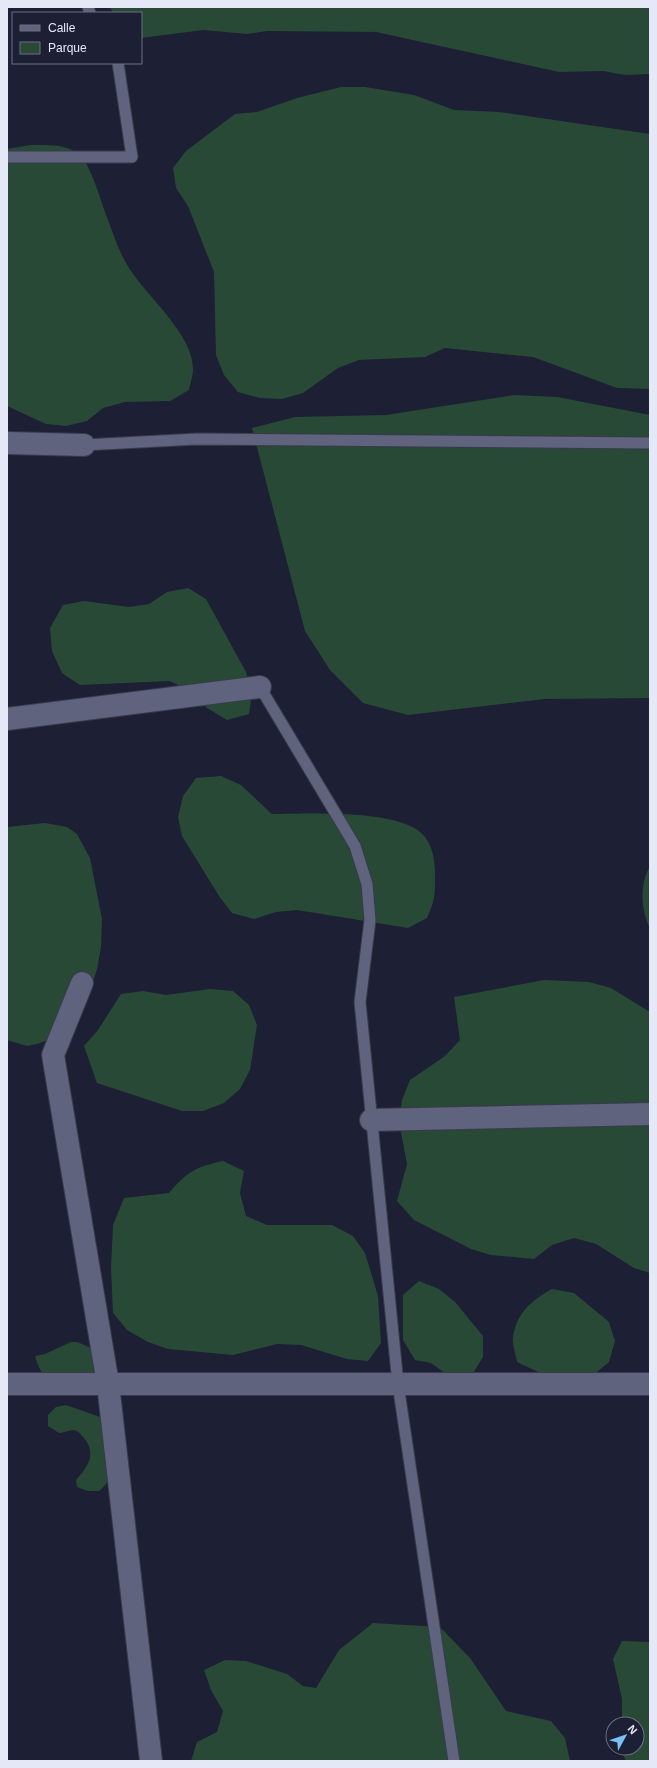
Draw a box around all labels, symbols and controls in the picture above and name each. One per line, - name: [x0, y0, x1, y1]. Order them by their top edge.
- legend: [12, 12, 142, 64]
- text: Calle: [48, 21, 76, 35]
- text: Parque: [48, 41, 87, 55]
- north arrow: [605, 1716, 645, 1756]
- text: N: [626, 1723, 640, 1737]

